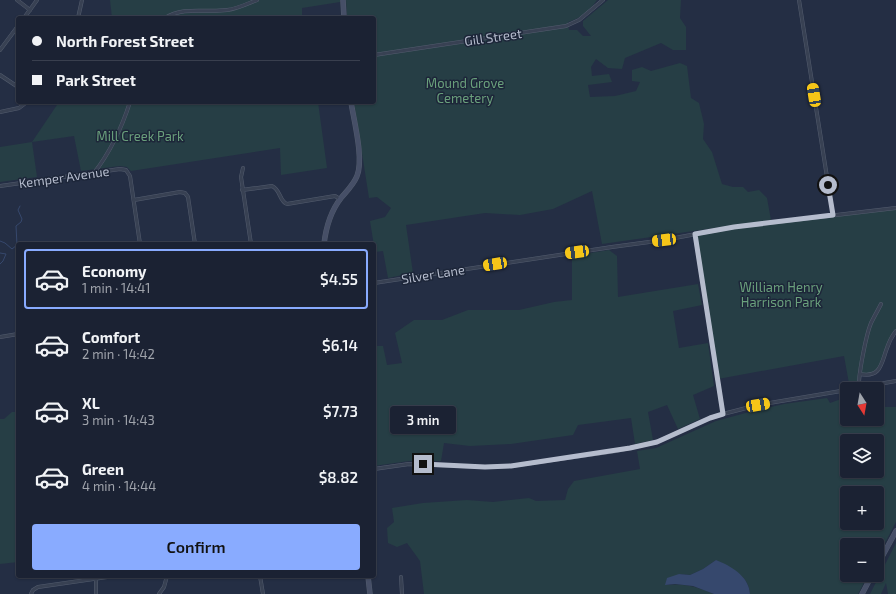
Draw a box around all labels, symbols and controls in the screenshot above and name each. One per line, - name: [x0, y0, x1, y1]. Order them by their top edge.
- street label: Gill Street: [463, 25, 523, 49]
- text: North Forest Street: [56, 32, 194, 50]
- text: Park Street: [56, 71, 136, 89]
- park label: Mound Grove Cemetery: [426, 75, 504, 106]
- car: [806, 82, 822, 108]
- park label: Mill Creek Park: [96, 128, 184, 144]
- street label: Kemper Avenue: [18, 163, 110, 191]
- route start: [819, 176, 837, 194]
- car: [651, 233, 677, 247]
- car: [564, 244, 590, 260]
- car: [482, 256, 508, 272]
- icon: car: [34, 261, 70, 297]
- street label: Silver Lane: [400, 261, 466, 287]
- text: Economy: [82, 262, 147, 280]
- text: $4.55: [320, 270, 358, 288]
- park label: William Henry Harrison Park: [739, 279, 823, 310]
- text: 1 min · 14:41: [82, 280, 151, 296]
- icon: car: [34, 327, 70, 363]
- text: Comfort: [82, 328, 140, 346]
- text: $6.14: [322, 336, 358, 354]
- text: 2 min · 14:42: [82, 346, 155, 362]
- north arrow: [840, 382, 884, 426]
- map controls: [840, 382, 884, 582]
- icon: car: [34, 393, 70, 429]
- text: XL: [82, 394, 100, 412]
- car: [745, 397, 771, 413]
- text: $7.73: [323, 402, 358, 420]
- callout: 3 min: [390, 406, 456, 434]
- text: 3 min · 14:43: [82, 412, 155, 428]
- text: 3 min: [407, 412, 439, 428]
- button: layers: [840, 434, 884, 478]
- route end: [414, 455, 432, 473]
- icon: car: [34, 459, 70, 495]
- text: Green: [82, 460, 124, 478]
- text: $8.82: [319, 468, 358, 486]
- text: 4 min · 14:44: [82, 478, 156, 494]
- button: +: [840, 486, 884, 530]
- button: Confirm: [32, 524, 360, 570]
- button: −: [840, 538, 884, 582]

